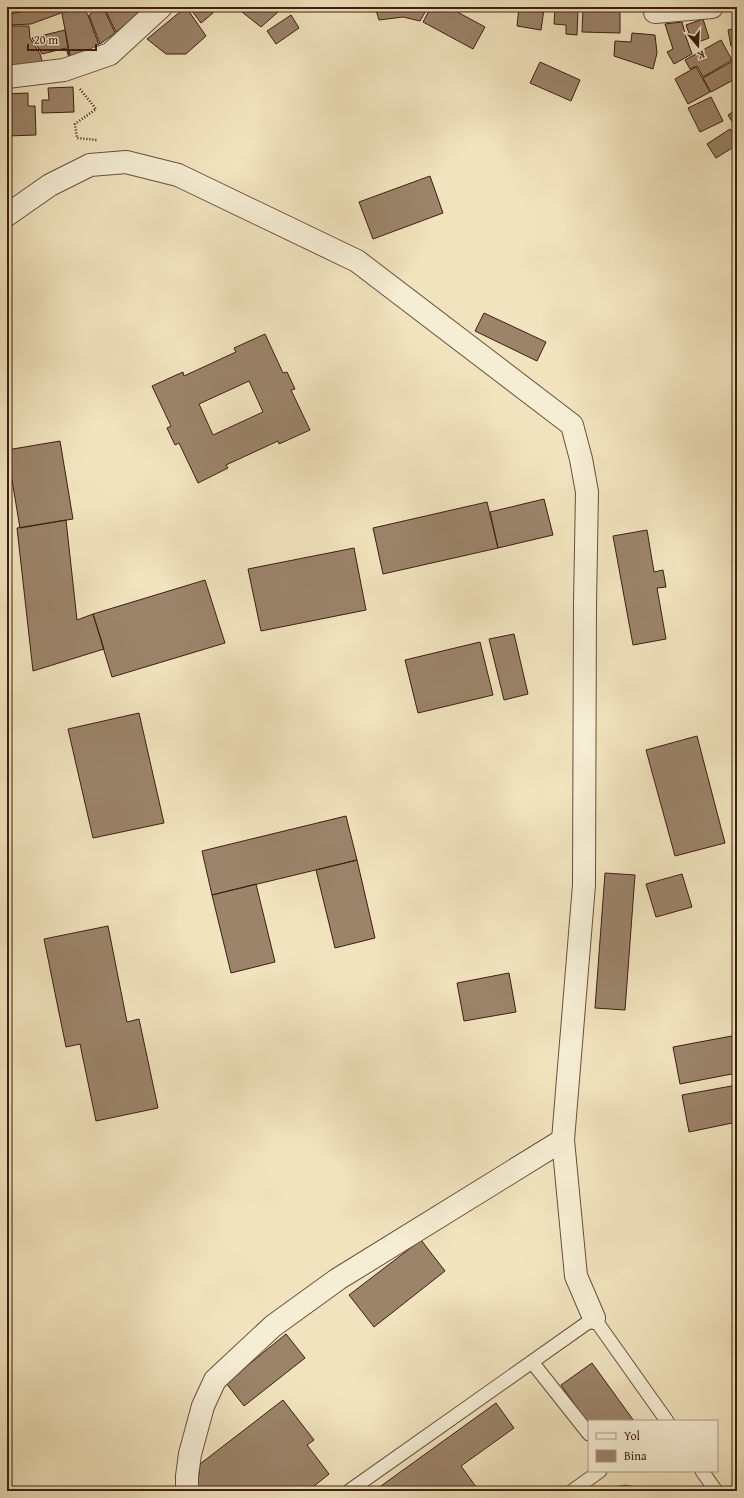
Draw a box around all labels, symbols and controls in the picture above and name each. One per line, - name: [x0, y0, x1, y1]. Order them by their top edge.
- scale bar: [28, 26, 96, 52]
- north arrow: [678, 26, 718, 66]
- text: 20 m: [34, 31, 58, 48]
- text: K: [695, 47, 707, 64]
- legend: [588, 1420, 718, 1472]
- text: Yol: [624, 1427, 641, 1444]
- text: Bina: [624, 1447, 647, 1464]

